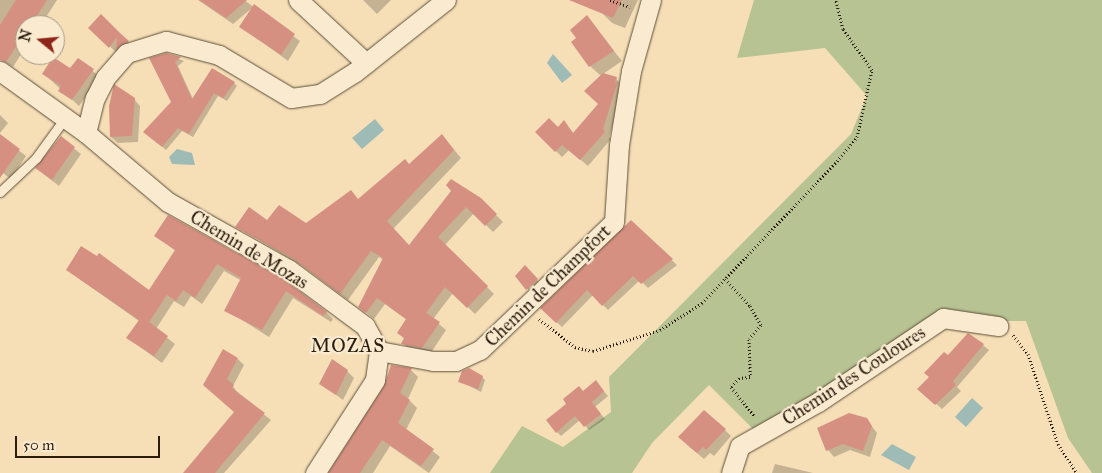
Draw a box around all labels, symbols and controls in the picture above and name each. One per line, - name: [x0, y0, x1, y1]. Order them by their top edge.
- north arrow: [15, 15, 65, 65]
- text: N: [16, 28, 36, 44]
- street label: Chemin de Mozas: [186, 206, 312, 294]
- street label: Chemin de Champfort: [481, 221, 615, 351]
- street label: Chemin des Couloures: [779, 322, 929, 430]
- district label: MOZAS: [310, 335, 386, 357]
- scale bar: [18, 426, 162, 458]
- text: 50 m: [23, 436, 55, 454]

